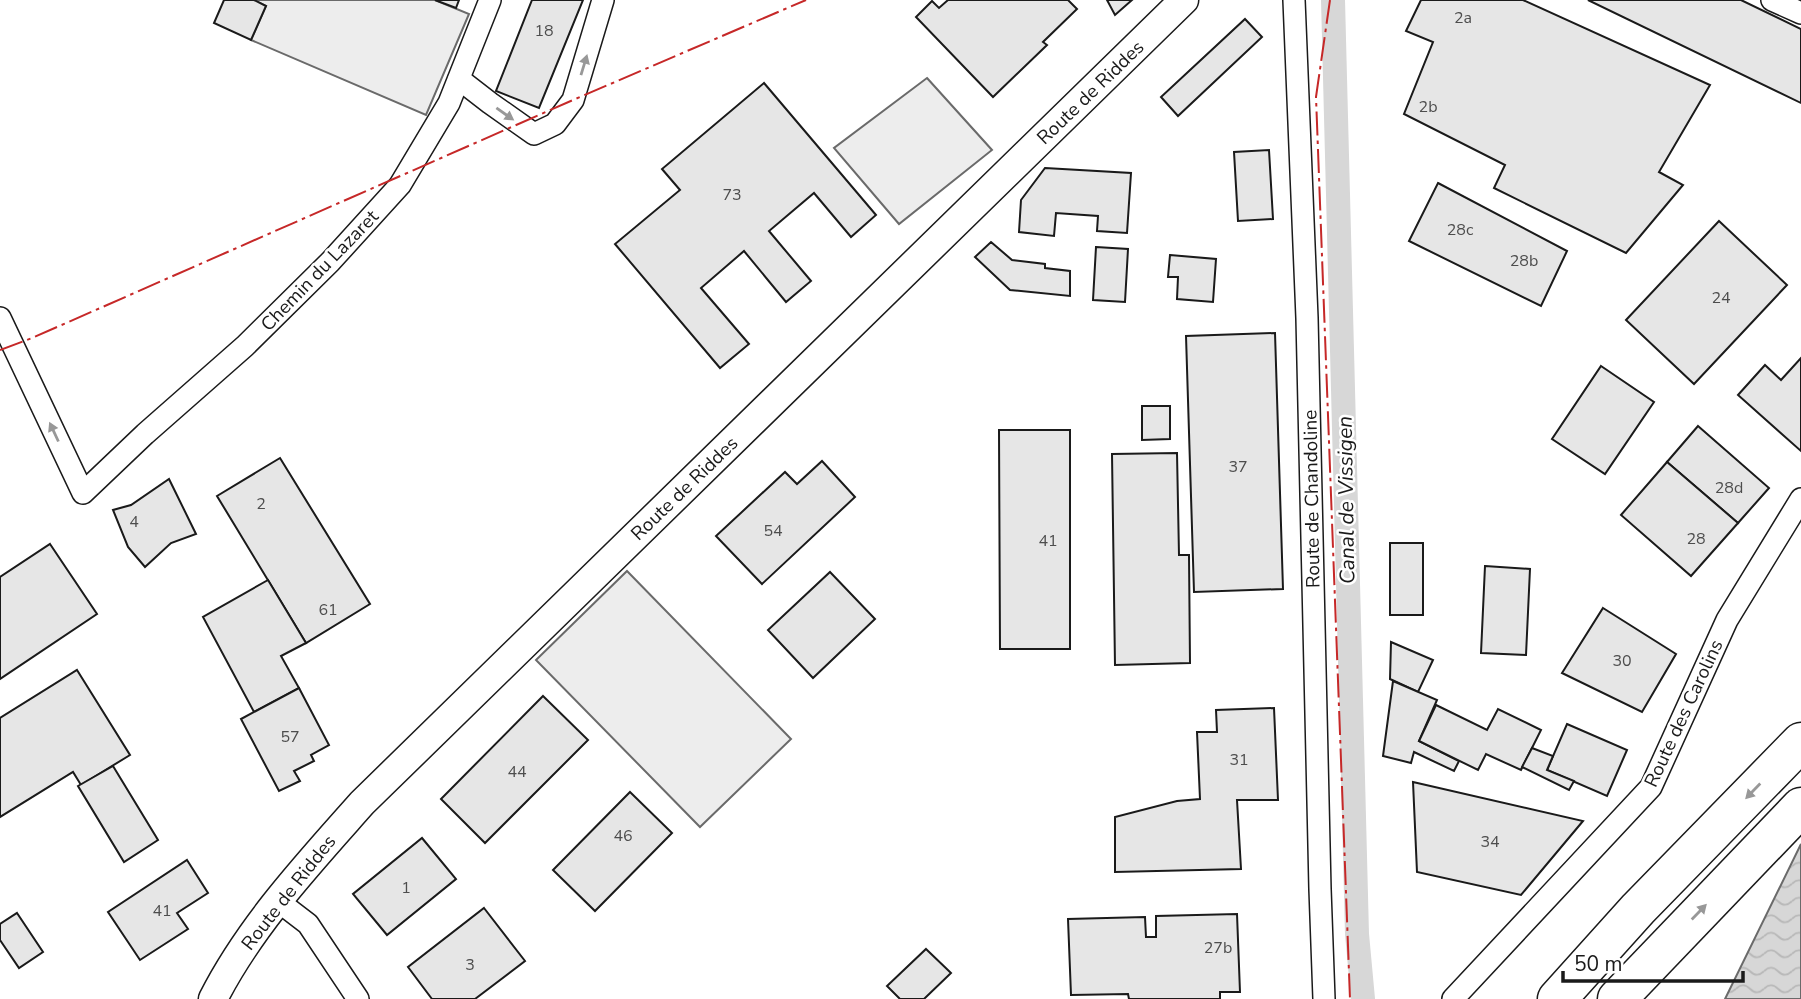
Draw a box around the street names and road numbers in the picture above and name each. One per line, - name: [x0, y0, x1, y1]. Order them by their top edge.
- street label: Route de Riddes: [1031, 35, 1150, 151]
- street label: Chemin du Lazaret: [255, 204, 385, 337]
- street label: Route de Chandoline: [1297, 410, 1327, 588]
- street label: Route de Riddes: [625, 431, 744, 547]
- street label: Route des Carolins: [1638, 635, 1730, 792]
- street label: Route de Riddes: [235, 830, 342, 956]

